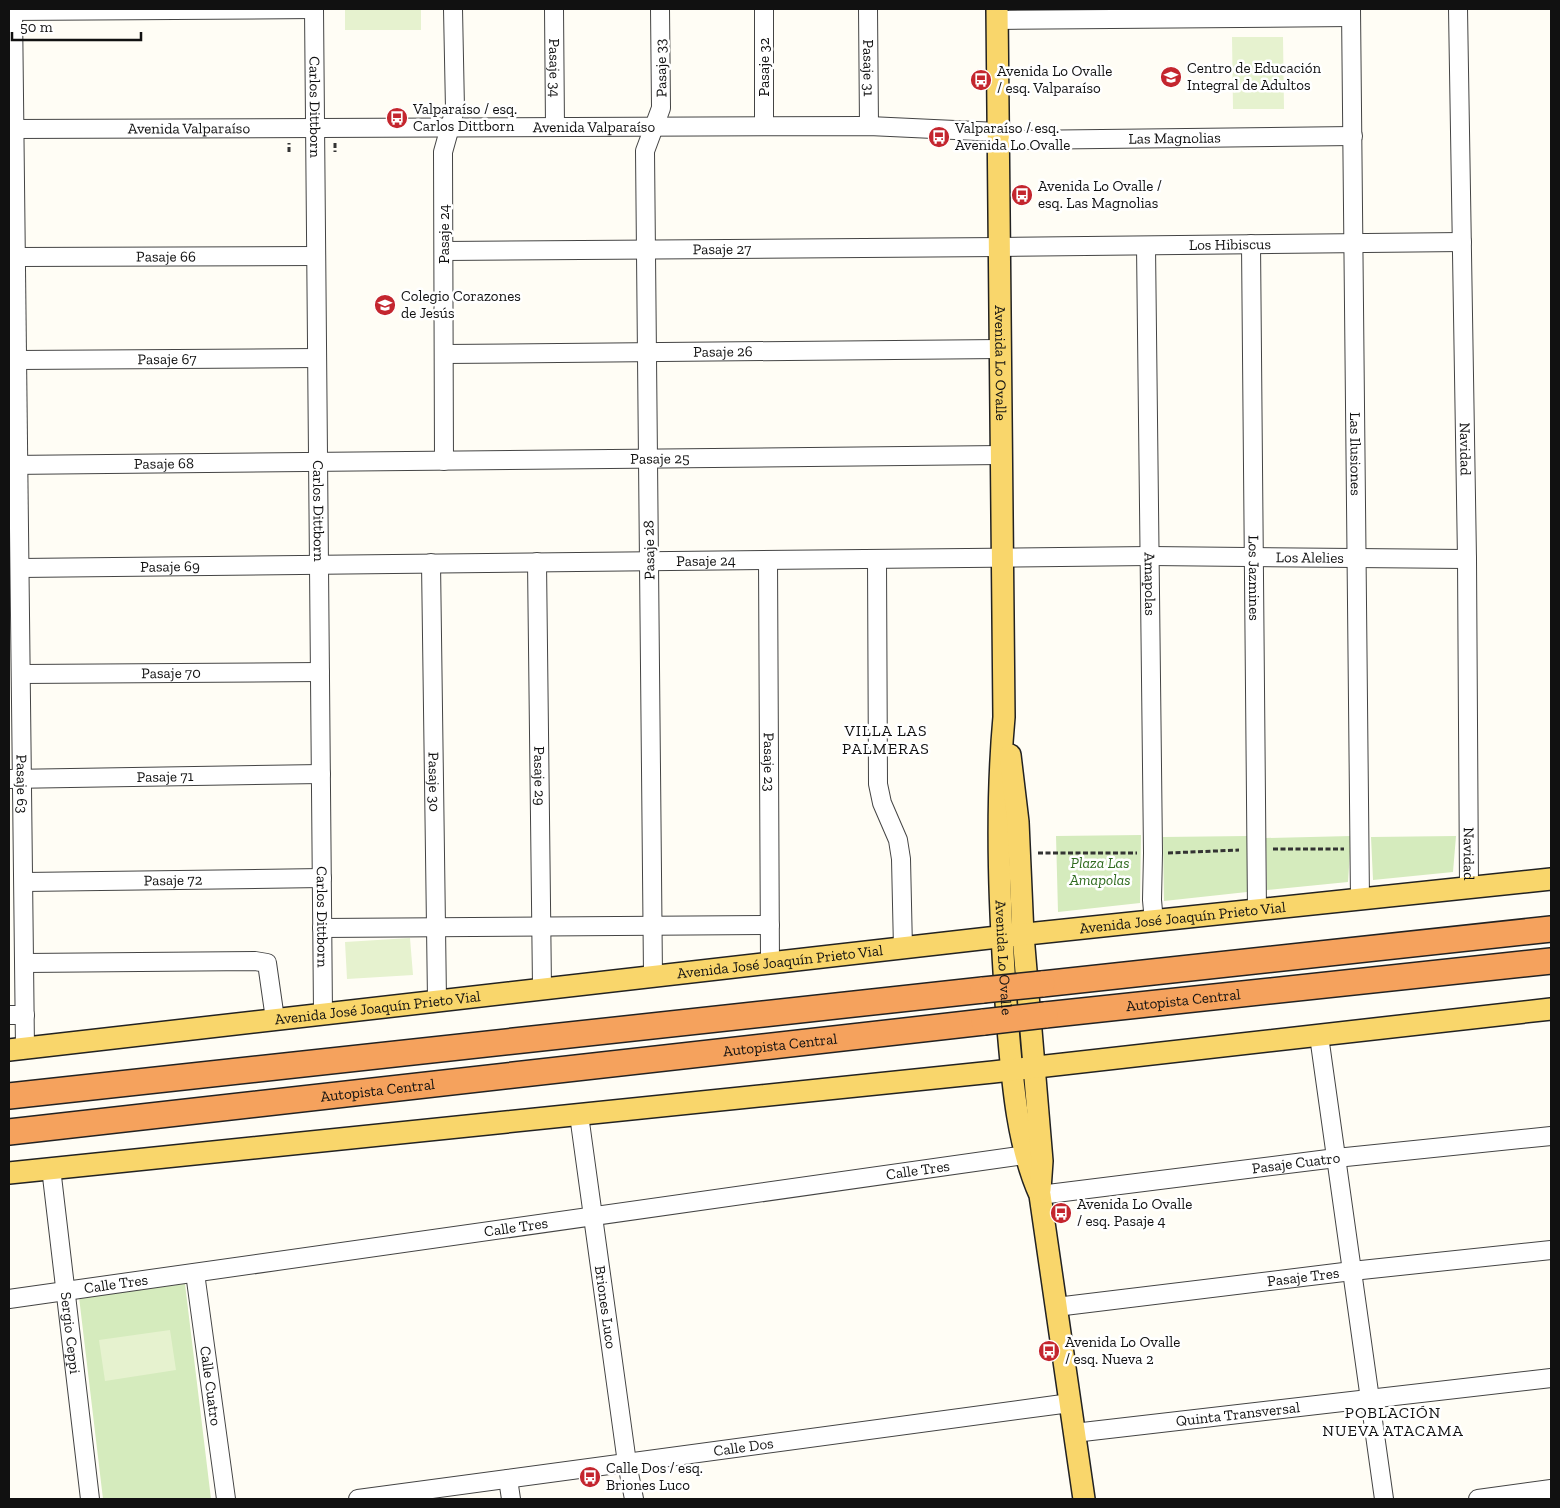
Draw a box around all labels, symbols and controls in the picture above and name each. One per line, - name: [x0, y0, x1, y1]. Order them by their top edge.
- scale bar: [12, 10, 141, 42]
- text: 50 m: [20, 18, 53, 36]
- street label: Pasaje 32: [755, 37, 773, 96]
- street label: Pasaje 34: [545, 38, 564, 98]
- street label: Pasaje 33: [651, 39, 671, 97]
- street label: Pasaje 31: [859, 39, 878, 97]
- street label: Carlos Dittborn: [305, 56, 324, 158]
- place label: Centro de Educación Integral de Adultos: [1187, 59, 1321, 94]
- place label: Avenida Lo Ovalle / esq. Valparaíso: [997, 62, 1112, 97]
- school or university icon: Centro de Educación Integral de Adultos: [1159, 65, 1183, 89]
- bus stop icon: Avenida Lo Ovalle / esq. Valparaíso: [969, 68, 993, 92]
- place label: Valparaíso / esq. Carlos Dittborn: [412, 100, 517, 135]
- bus stop icon: Valparaíso / esq. Carlos Dittborn: [385, 106, 409, 130]
- street label: Avenida Valparaíso: [533, 118, 655, 136]
- street label: Avenida Valparaíso: [128, 119, 250, 138]
- place label: Valparaíso / esq. Avenida Lo Ovalle: [954, 119, 1070, 154]
- bus stop icon: Valparaíso / esq. Avenida Lo Ovalle: [927, 125, 951, 149]
- street label: Las Magnolias: [1128, 129, 1221, 148]
- place label: Avenida Lo Ovalle / esq. Las Magnolias: [1038, 177, 1162, 212]
- bus stop icon: Avenida Lo Ovalle / esq. Las Magnolias: [1010, 183, 1034, 207]
- street label: Pasaje 24: [435, 204, 453, 264]
- street label: Los Hibiscus: [1189, 235, 1271, 254]
- street label: Pasaje 27: [693, 240, 751, 258]
- street label: Pasaje 66: [136, 247, 196, 266]
- place label: Colegio Corazones de Jesús: [401, 287, 521, 322]
- school or university icon: Colegio Corazones de Jesús: [373, 293, 397, 317]
- street label: Avenida Lo Ovalle: [991, 305, 1010, 421]
- street label: Pasaje 26: [693, 342, 753, 361]
- street label: Pasaje 67: [137, 350, 197, 368]
- street label: Las Ilusiones: [1346, 412, 1365, 496]
- street label: Navidad: [1456, 422, 1475, 476]
- street label: Pasaje 25: [630, 449, 690, 468]
- street label: Pasaje 68: [134, 454, 194, 473]
- street label: Carlos Dittborn: [309, 460, 328, 562]
- street label: Pasaje 28: [639, 520, 659, 580]
- street label: Los Jazmines: [1245, 535, 1263, 621]
- street label: Los Alelies: [1276, 548, 1344, 567]
- street label: Pasaje 24: [676, 551, 736, 570]
- street label: Amapolas: [1141, 552, 1159, 616]
- street label: Pasaje 69: [140, 557, 200, 576]
- street label: Pasaje 70: [141, 664, 201, 682]
- district label: VILLA LAS PALMERAS: [842, 721, 930, 758]
- street label: Pasaje 23: [760, 732, 778, 792]
- street label: Pasaje 29: [530, 746, 549, 806]
- street label: Pasaje 30: [425, 752, 443, 812]
- street label: Pasaje 63: [13, 754, 31, 814]
- street label: Pasaje 71: [136, 767, 194, 786]
- street label: Navidad: [1460, 827, 1478, 881]
- park label: Plaza Las Amapolas: [1068, 854, 1131, 889]
- street label: Carlos Dittborn: [313, 866, 332, 968]
- street label: Pasaje 72: [144, 871, 203, 889]
- street label: Avenida José Joaquín Prieto Vial: [1079, 898, 1287, 937]
- street label: Avenida Lo Ovalle: [991, 900, 1016, 1016]
- street label: Avenida José Joaquín Prieto Vial: [676, 941, 884, 983]
- street label: Autopista Central: [1125, 985, 1241, 1015]
- street label: Avenida José Joaquín Prieto Vial: [274, 987, 482, 1029]
- street label: Autopista Central: [722, 1030, 838, 1060]
- street label: Autopista Central: [320, 1075, 436, 1106]
- street label: Pasaje Cuatro: [1251, 1149, 1341, 1177]
- street label: Calle Tres: [885, 1157, 951, 1184]
- place label: Avenida Lo Ovalle / esq. Pasaje 4: [1077, 1195, 1192, 1230]
- bus stop icon: Avenida Lo Ovalle / esq. Pasaje 4: [1049, 1201, 1073, 1225]
- street label: Calle Tres: [483, 1214, 549, 1241]
- street label: Briones Luco: [591, 1264, 620, 1350]
- street label: Pasaje Tres: [1266, 1264, 1340, 1290]
- street label: Calle Tres: [83, 1270, 149, 1297]
- street label: Sergio Ceppi: [57, 1291, 84, 1375]
- place label: Avenida Lo Ovalle / esq. Nueva 2: [1065, 1333, 1180, 1368]
- bus stop icon: Avenida Lo Ovalle / esq. Nueva 2: [1037, 1339, 1061, 1363]
- street label: Calle Cuatro: [196, 1345, 225, 1427]
- street label: Quinta Transversal: [1175, 1398, 1301, 1430]
- district label: POBLACIÓN NUEVA ATACAMA: [1322, 1403, 1464, 1440]
- street label: Calle Dos: [712, 1434, 775, 1460]
- place label: Calle Dos / esq. Briones Luco: [606, 1459, 703, 1494]
- bus stop icon: Calle Dos / esq. Briones Luco: [578, 1465, 602, 1489]

